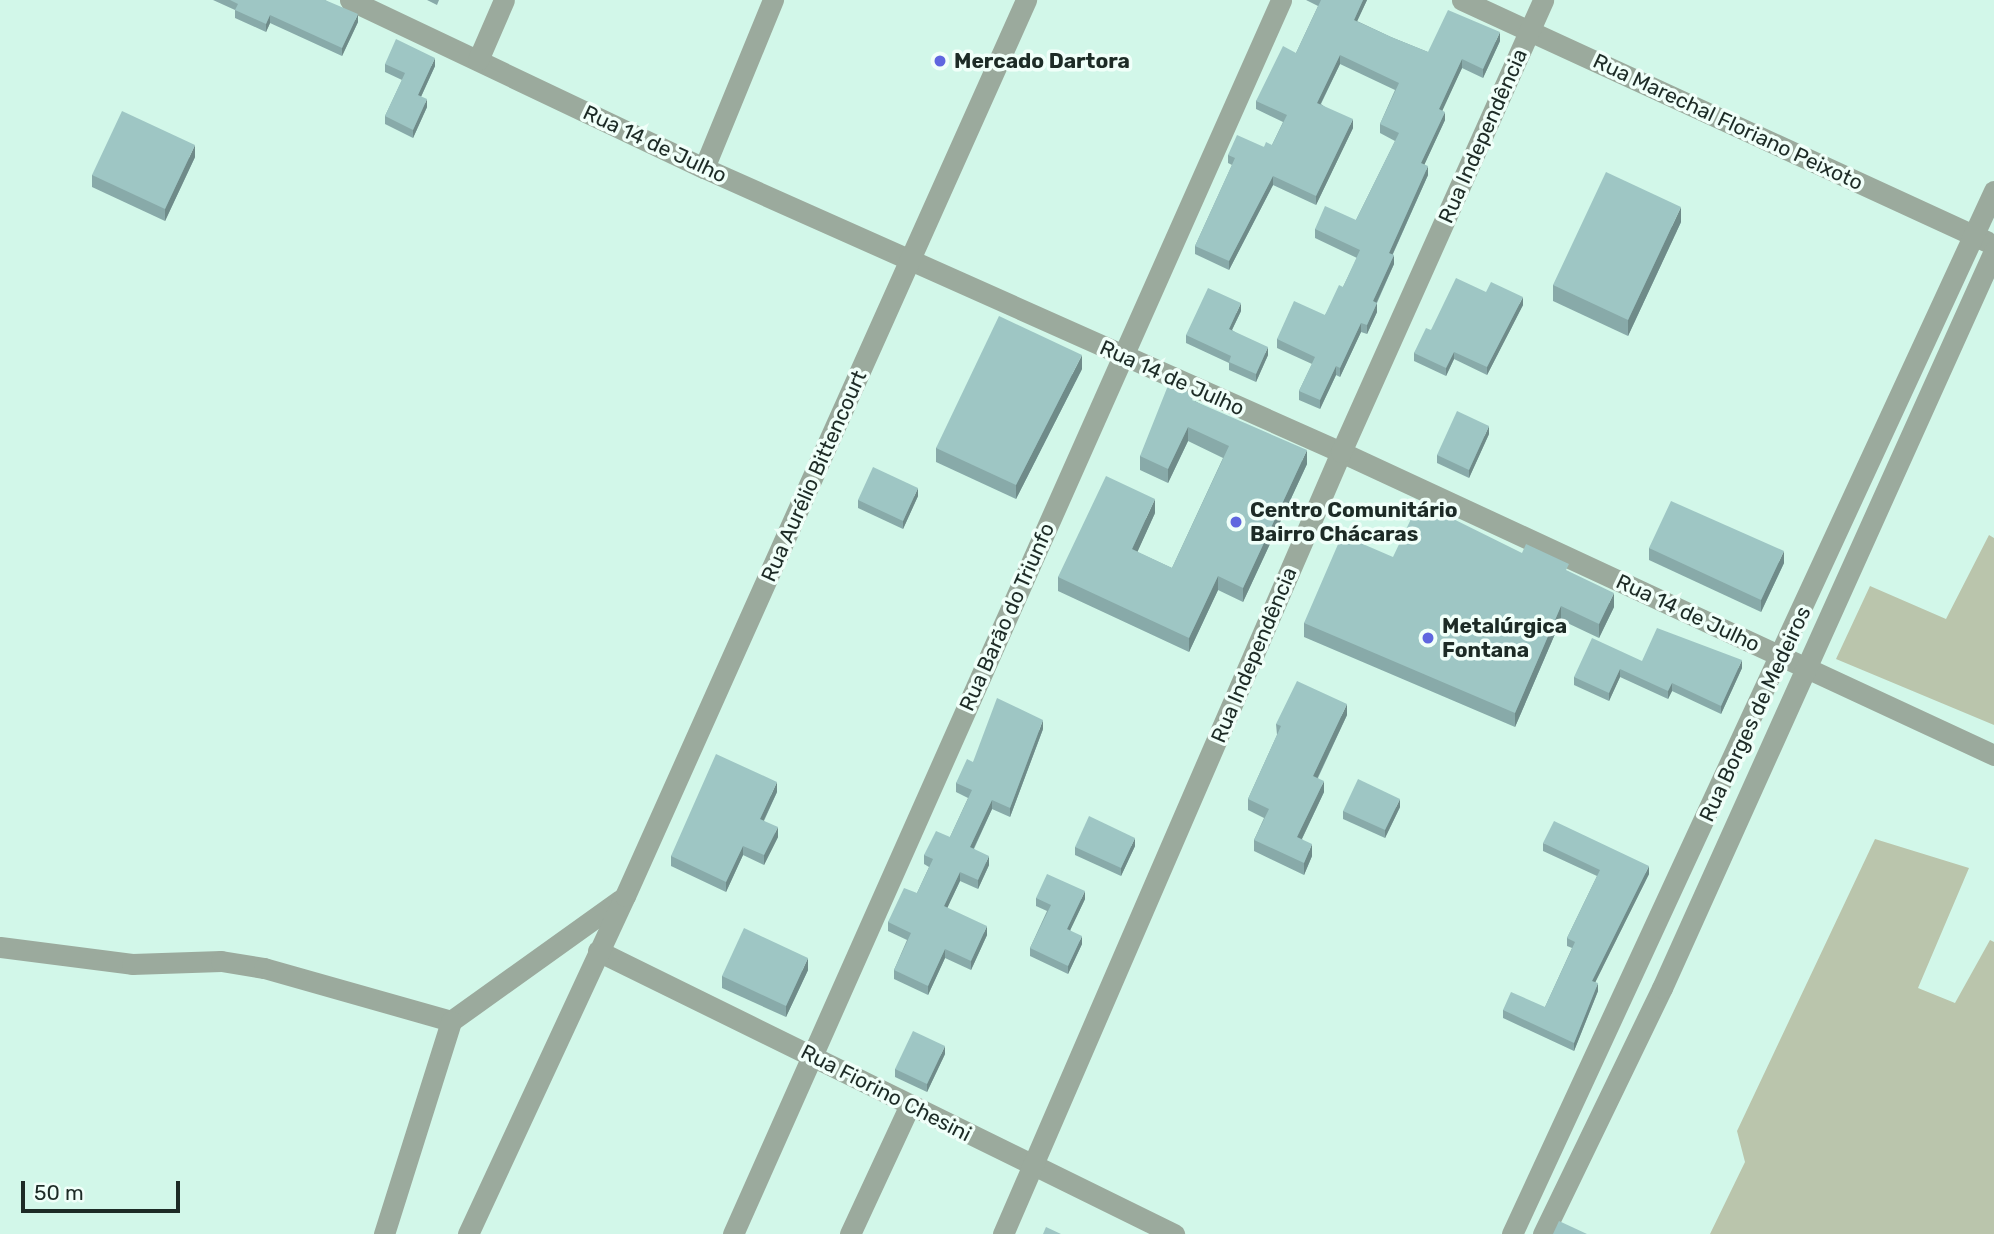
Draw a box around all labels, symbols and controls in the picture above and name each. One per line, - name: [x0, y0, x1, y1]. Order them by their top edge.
- street label: Rua Independência: [1433, 45, 1533, 227]
- place label: Mercado Dartora: [954, 48, 1130, 74]
- street label: Rua Marechal Floriano Peixoto: [1589, 48, 1867, 196]
- marker: Mercado Dartora: [932, 53, 948, 69]
- street label: Rua 14 de Julho: [579, 100, 731, 188]
- street label: Rua 14 de Julho: [1096, 335, 1248, 421]
- street label: Rua Aurélio Bittencourt: [756, 366, 872, 586]
- place label: Centro Comunitário Bairro Chácaras: [1250, 497, 1458, 547]
- marker: Centro Comunitário Bairro Chácaras: [1228, 514, 1244, 530]
- street label: Rua Barão do Triunfo: [954, 519, 1060, 715]
- street label: Rua Independência: [1206, 564, 1302, 746]
- street label: Rua 14 de Julho: [1612, 569, 1764, 657]
- street label: Rua Borges de Medeiros: [1694, 602, 1816, 826]
- place label: Metalúrgica Fontana: [1442, 613, 1567, 663]
- marker: Metalúrgica Fontana: [1420, 630, 1436, 646]
- street label: Rua Fiorino Chesini: [797, 1039, 975, 1147]
- scale bar: [24, 1168, 184, 1212]
- text: 50 m: [34, 1180, 84, 1205]

